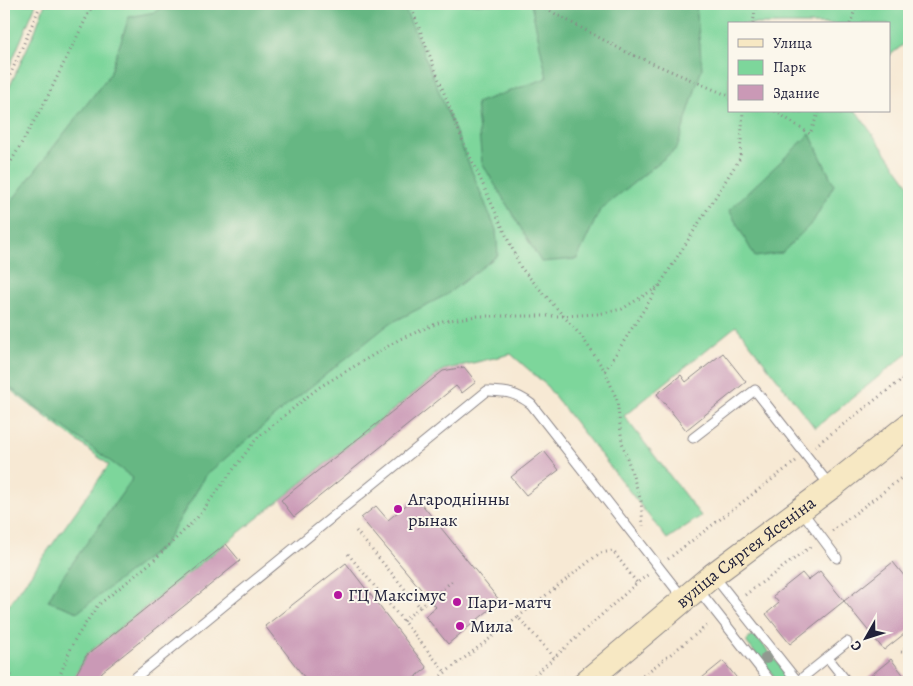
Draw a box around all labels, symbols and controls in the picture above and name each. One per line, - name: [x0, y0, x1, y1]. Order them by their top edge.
- legend: [728, 22, 890, 112]
- text: Улица: [773, 33, 812, 53]
- text: Парк: [773, 57, 806, 77]
- text: Здание: [773, 83, 820, 103]
- place label: Агароднінны рынак: [407, 487, 510, 532]
- street label: вуліца Сяргея Ясеніна: [671, 490, 821, 613]
- marker: Агароднінны рынак: [392, 503, 404, 515]
- place label: ГЦ Максімус: [348, 583, 446, 607]
- marker: ГЦ Максімус: [332, 589, 344, 601]
- place label: Пари-матч: [467, 590, 552, 614]
- marker: Пари-матч: [451, 596, 463, 608]
- place label: Мила: [470, 614, 514, 638]
- north arrow: [840, 614, 890, 664]
- marker: Мила: [454, 620, 466, 632]
- text: С: [846, 636, 866, 655]

